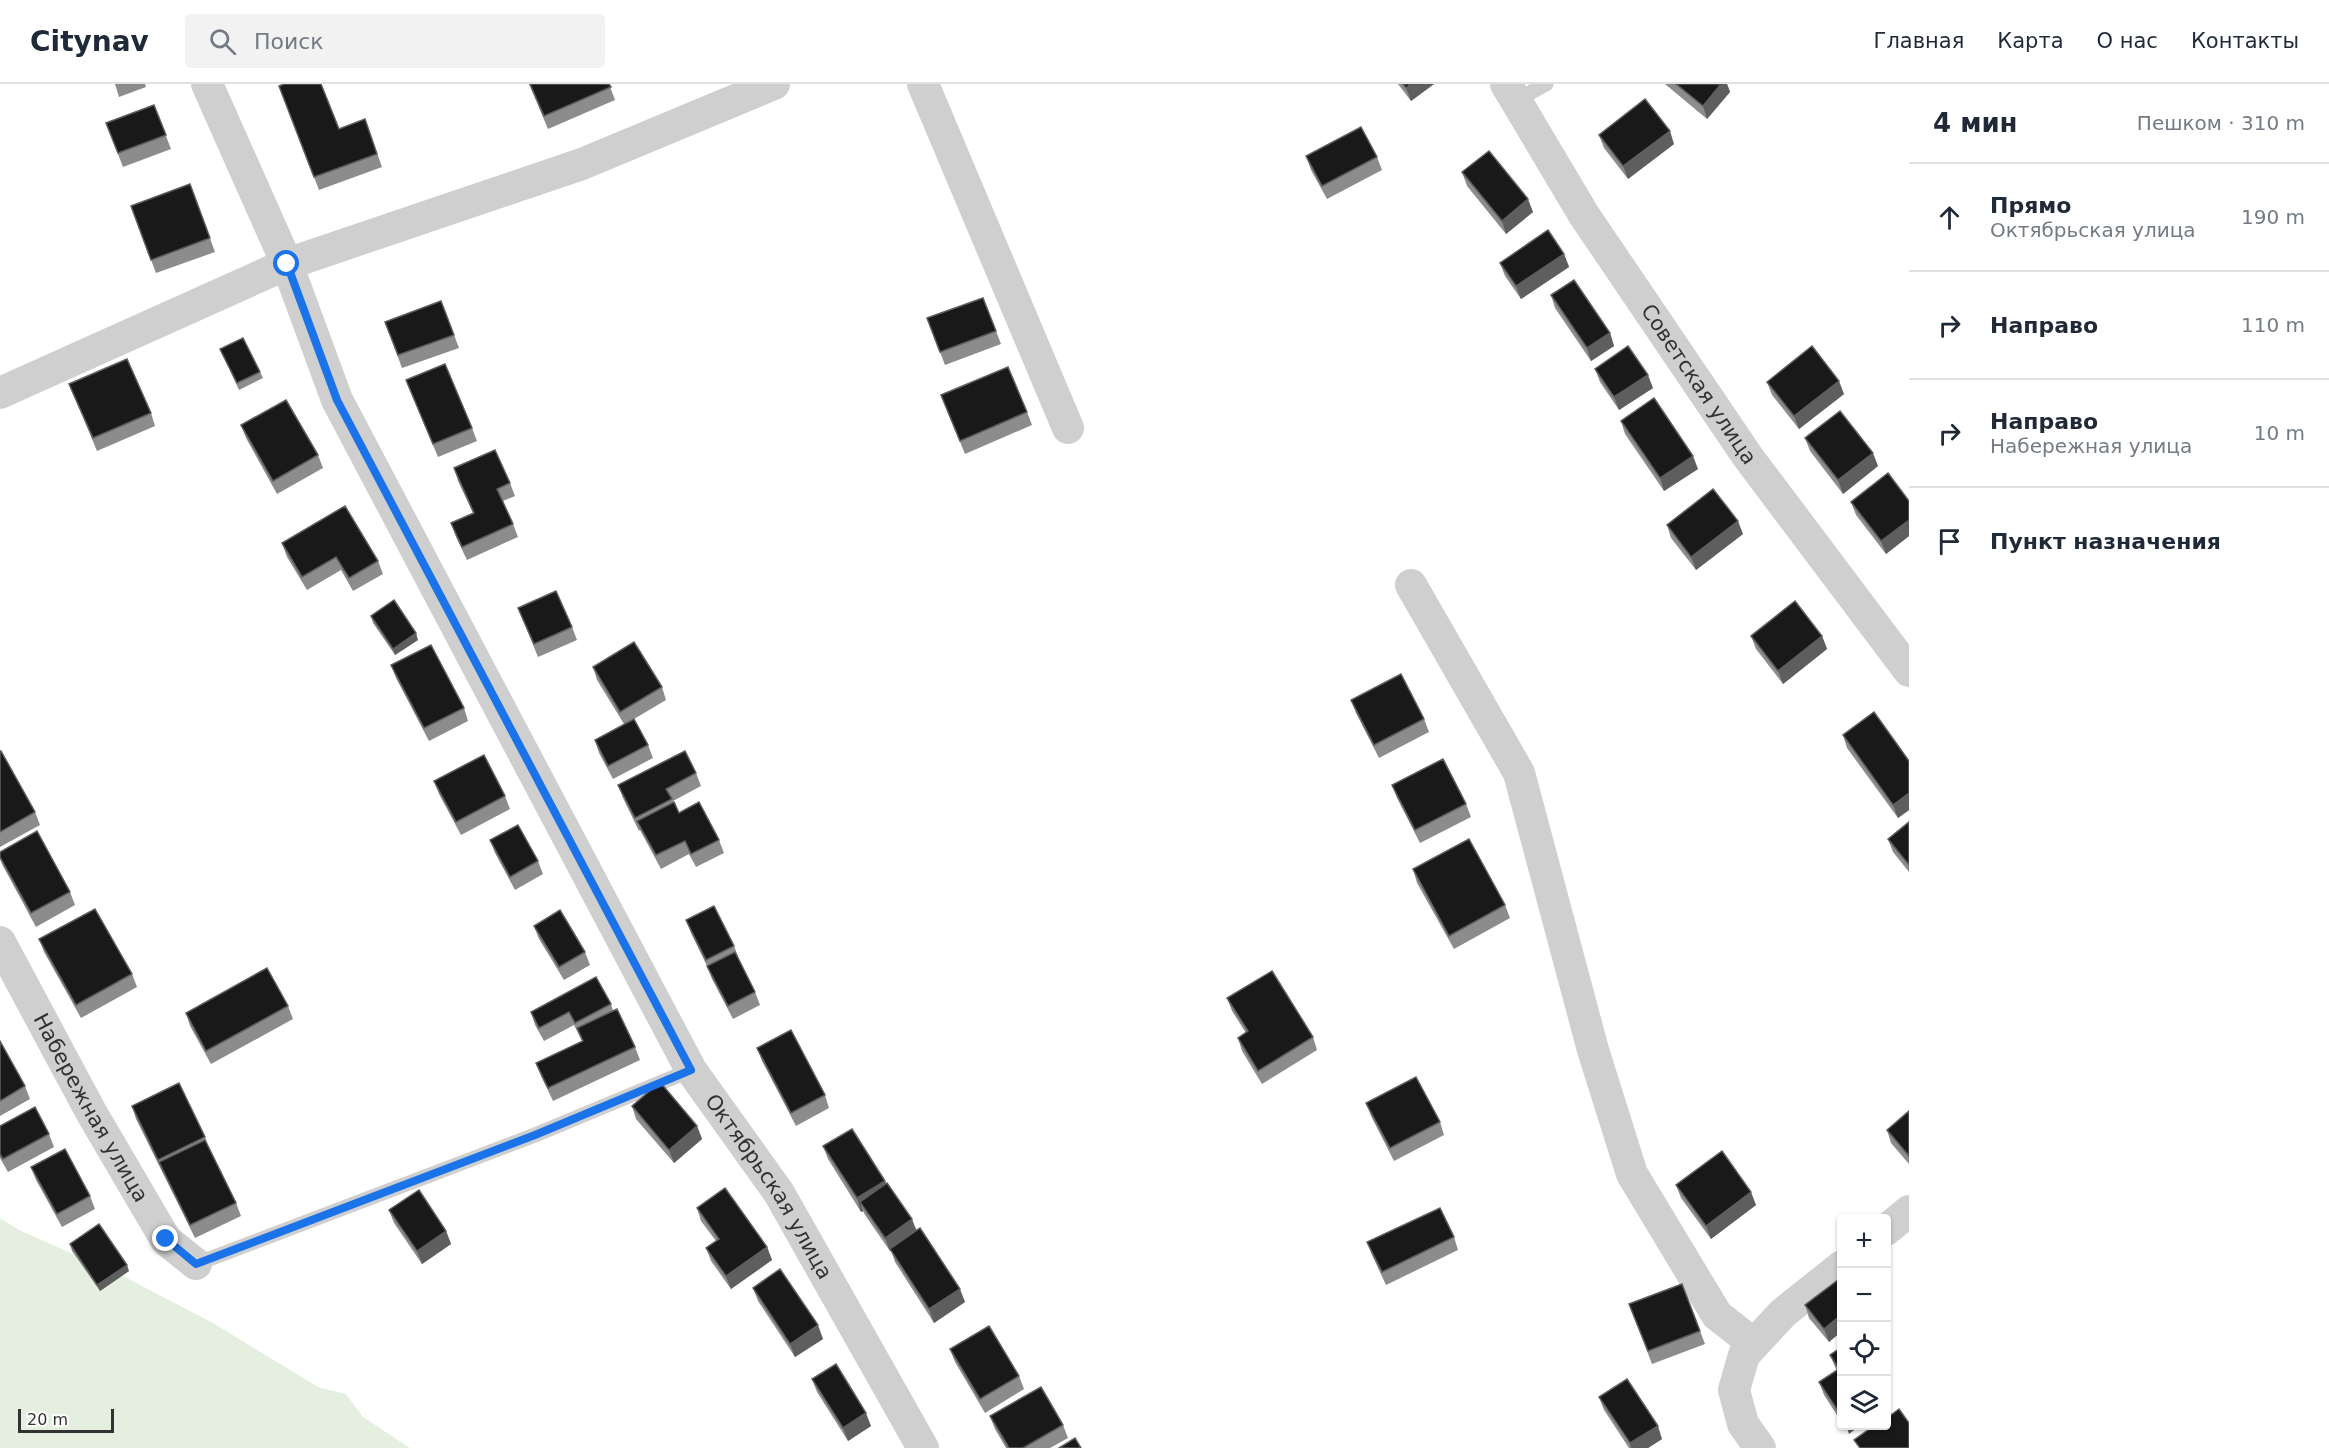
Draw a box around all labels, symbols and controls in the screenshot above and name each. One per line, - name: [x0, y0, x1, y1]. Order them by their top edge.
- search box: [185, 14, 605, 68]
- text: Citynav: [30, 25, 149, 58]
- icon: search: [206, 25, 239, 58]
- text: Поиск: [254, 29, 324, 54]
- text: Главная: [1874, 29, 1964, 53]
- text: Карта: [1997, 29, 2064, 53]
- text: О нас: [2097, 29, 2158, 53]
- text: Контакты: [2191, 29, 2299, 53]
- text: 4 мин: [1933, 108, 2018, 138]
- text: Пешком · 310 m: [2137, 111, 2305, 135]
- text: Прямо: [1990, 193, 2071, 218]
- icon: ahead: [1933, 201, 1966, 234]
- text: 190 m: [2241, 205, 2305, 229]
- text: Октябрьская улица: [1990, 218, 2196, 242]
- route start: [273, 250, 299, 276]
- street label: Советская улица: [1636, 300, 1761, 469]
- icon: right: [1933, 309, 1966, 342]
- text: Направо: [1990, 313, 2098, 338]
- text: 110 m: [2241, 313, 2305, 337]
- text: Направо: [1990, 409, 2098, 434]
- icon: right: [1933, 417, 1966, 450]
- text: 10 m: [2254, 421, 2305, 445]
- text: Набережная улица: [1990, 434, 2192, 458]
- icon: arrive: [1933, 525, 1966, 558]
- text: Пункт назначения: [1990, 529, 2221, 554]
- street label: Набережная улица: [29, 1009, 153, 1206]
- street label: Октябрьская улица: [700, 1089, 837, 1283]
- map controls: [1837, 1214, 1891, 1430]
- button: +: [1837, 1214, 1891, 1268]
- route end: [152, 1225, 178, 1251]
- button: −: [1837, 1268, 1891, 1322]
- button: locate: [1837, 1322, 1891, 1376]
- button: layers: [1837, 1376, 1891, 1430]
- scale bar: [18, 1406, 114, 1434]
- text: 20 m: [27, 1410, 68, 1429]

